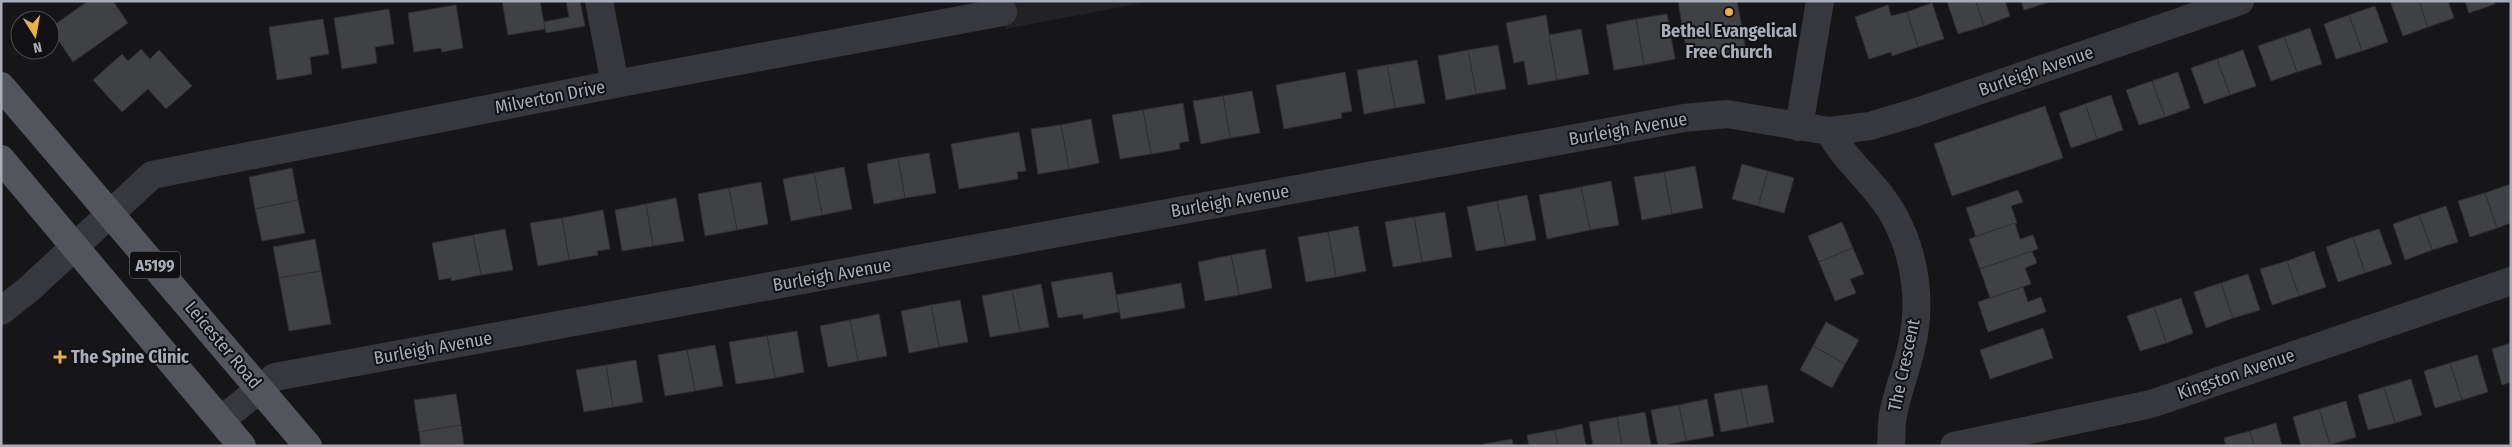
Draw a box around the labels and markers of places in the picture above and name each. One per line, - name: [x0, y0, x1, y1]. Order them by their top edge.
- marker: Bethel Evangelical Free Church: [1723, 6, 1735, 18]
- place label: Bethel Evangelical Free Church: [1661, 20, 1797, 63]
- place label: The Spine Clinic: [71, 346, 189, 368]
- marker: The Spine Clinic: [53, 350, 67, 364]

